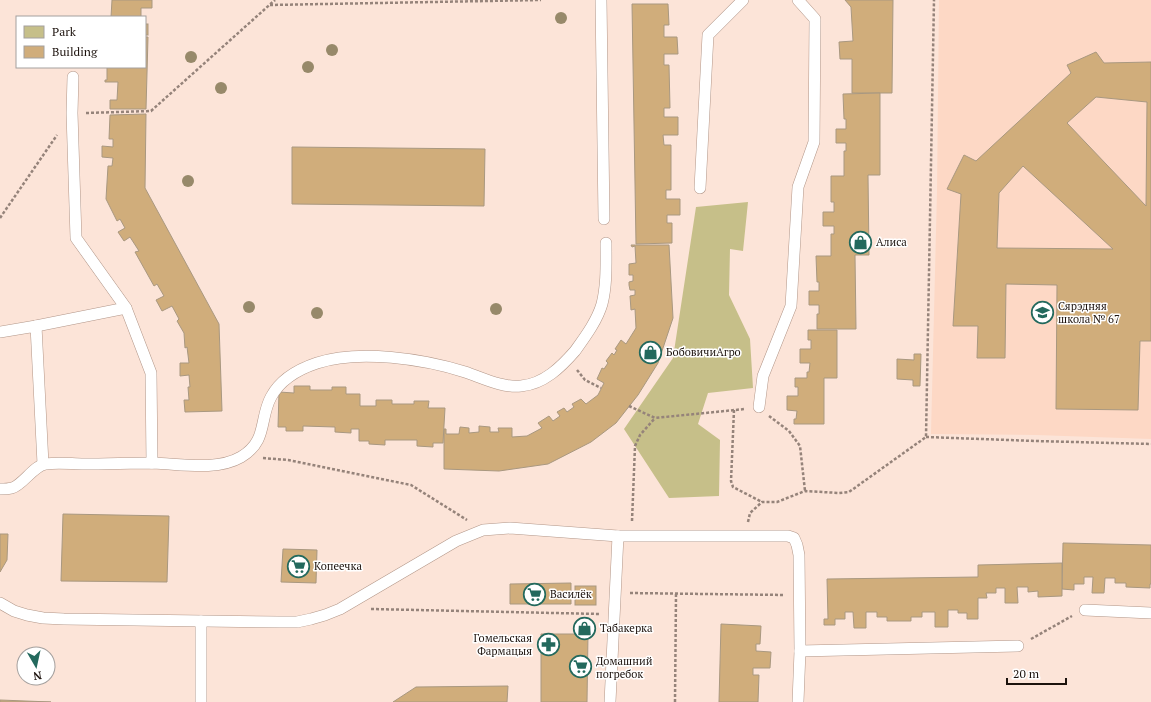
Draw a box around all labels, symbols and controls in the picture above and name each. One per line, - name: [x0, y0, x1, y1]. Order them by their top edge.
- legend: [16, 16, 146, 68]
- text: Park: [52, 24, 77, 39]
- text: Building: [52, 44, 98, 59]
- shop icon: Алиса: [848, 229, 874, 255]
- place label: Алиса: [876, 235, 907, 249]
- school or university icon: Сярэдняя школа № 67: [1029, 299, 1055, 325]
- place label: Сярэдняя школа № 67: [1058, 299, 1120, 326]
- shop icon: БобовичиАгро: [637, 339, 663, 365]
- place label: БобовичиАгро: [666, 345, 741, 359]
- supermarket icon: Копеечка: [286, 553, 312, 579]
- place label: Копеечка: [314, 559, 362, 573]
- supermarket icon: Василёк: [521, 581, 547, 607]
- place label: Василёк: [550, 587, 592, 601]
- shop icon: Табакерка: [571, 615, 597, 641]
- place label: Табакерка: [600, 621, 653, 635]
- place label: Гомельская Фармацыя: [474, 631, 532, 658]
- pharmacy icon: Гомельская Фармацыя: [535, 631, 561, 657]
- north arrow: [16, 646, 56, 686]
- supermarket icon: Домашний погребок: [567, 654, 593, 680]
- place label: Домашний погребок: [596, 654, 653, 681]
- scale bar: [1007, 660, 1066, 686]
- text: 20 m: [1013, 666, 1040, 681]
- text: N: [32, 668, 43, 684]

